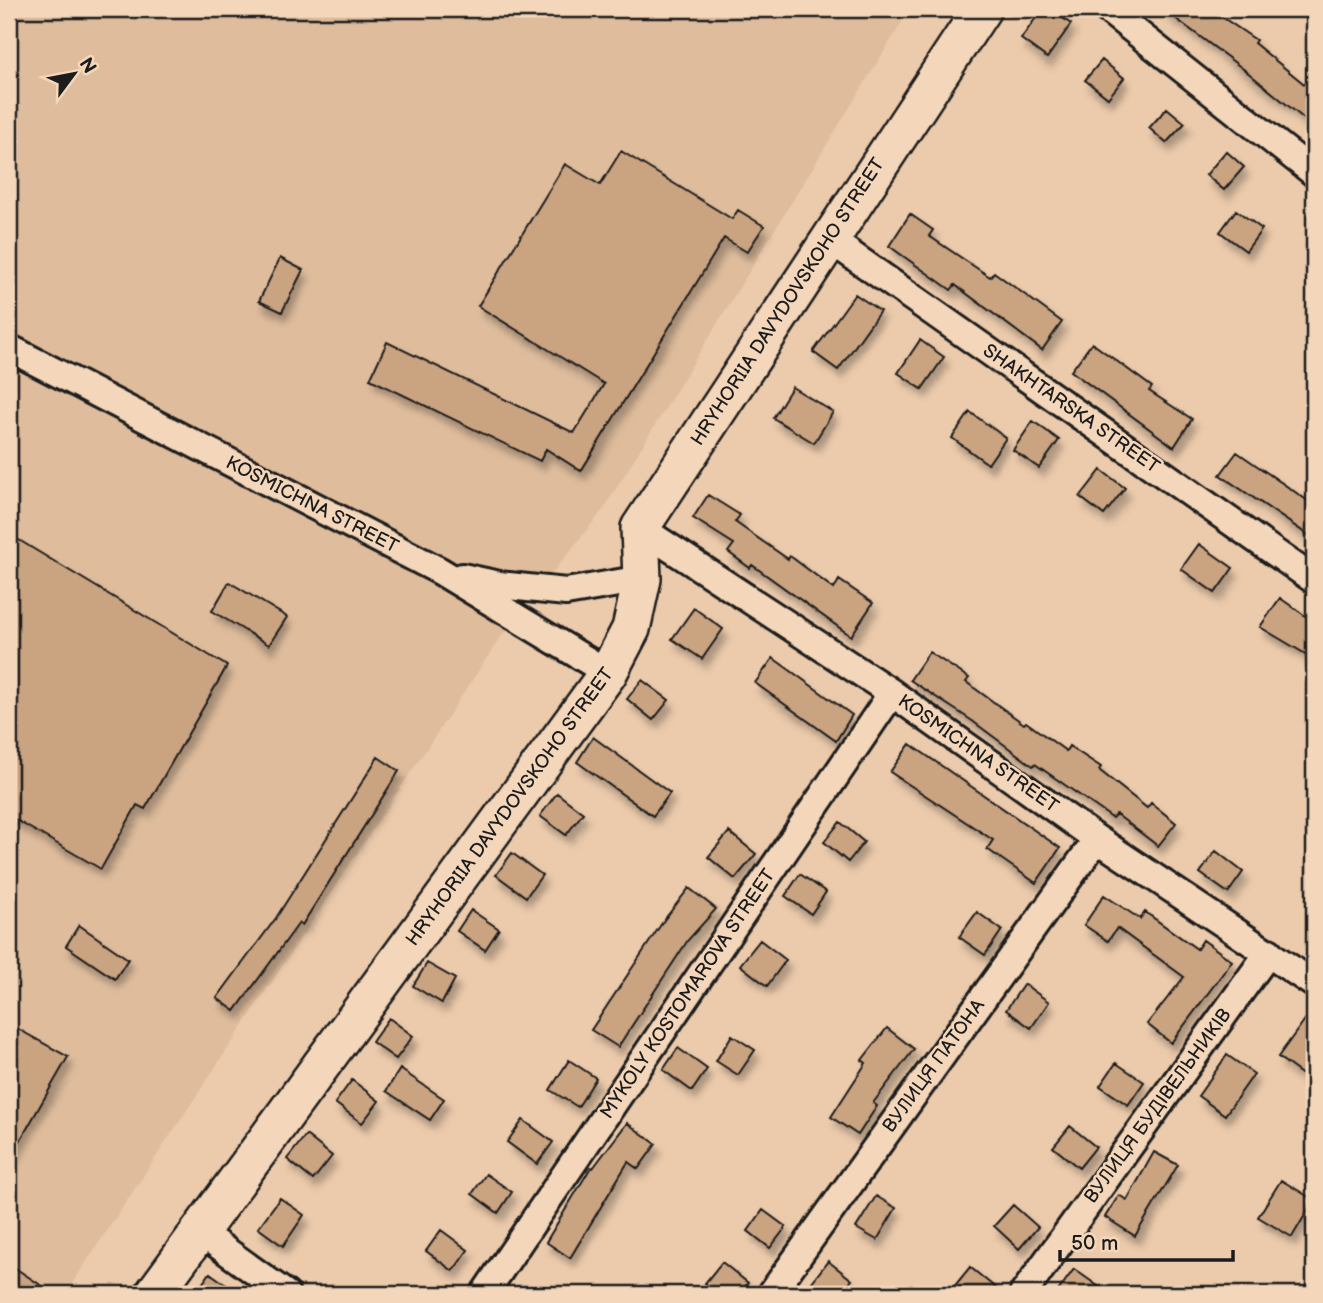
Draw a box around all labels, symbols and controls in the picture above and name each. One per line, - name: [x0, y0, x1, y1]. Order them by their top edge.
- north arrow: [38, 38, 108, 108]
- text: N: [74, 54, 101, 78]
- street label: HRYHORIIA DAVYDOVSKOHO STREET: [686, 153, 890, 450]
- street label: SHAKHTARSKA STREET: [978, 339, 1164, 479]
- street label: KOSMICHNA STREET: [222, 451, 403, 559]
- street label: HRYHORIIA DAVYDOVSKOHO STREET: [401, 663, 619, 951]
- street label: KOSMICHNA STREET: [893, 690, 1063, 818]
- street label: MYKOLY KOSTOMAROVA STREET: [596, 864, 781, 1123]
- street label: ВУЛИЦЯ ПАТОНА: [878, 995, 990, 1137]
- street label: ВУЛИЦЯ БУДІВЕЛЬНИКІВ: [1080, 1004, 1236, 1208]
- scale bar: [1060, 1219, 1234, 1263]
- text: 50 m: [1071, 1231, 1118, 1256]

